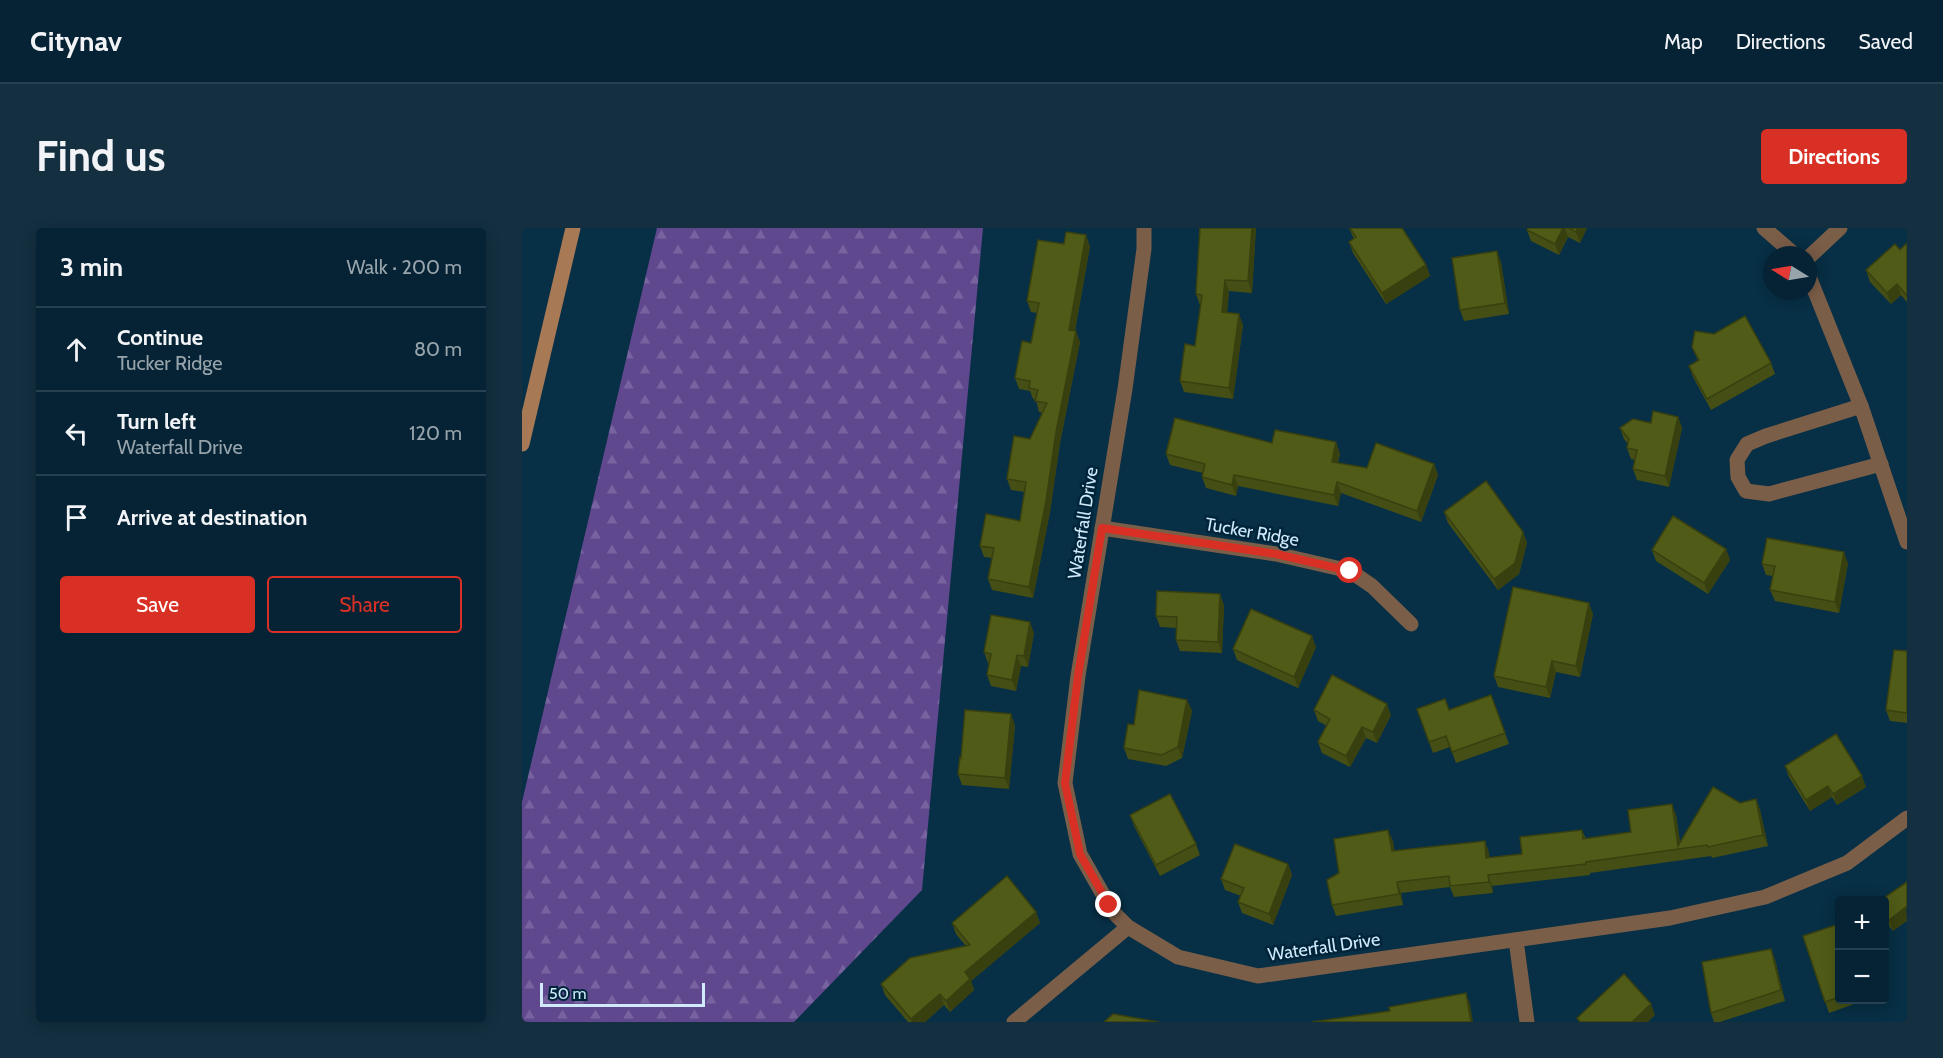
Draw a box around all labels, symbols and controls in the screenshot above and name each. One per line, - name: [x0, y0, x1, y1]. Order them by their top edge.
- text: Citynav: [30, 24, 122, 58]
- text: Map: [1664, 29, 1703, 54]
- text: Directions: [1736, 29, 1825, 54]
- text: Saved: [1858, 29, 1913, 54]
- button: Directions: [1761, 129, 1907, 184]
- text: Find us: [36, 130, 165, 182]
- north arrow: [1763, 246, 1817, 300]
- text: 3 min: [60, 251, 123, 283]
- text: Walk · 200 m: [346, 255, 462, 279]
- text: Continue: [117, 324, 203, 351]
- icon: ahead: [60, 333, 93, 366]
- text: 80 m: [414, 337, 462, 361]
- text: Tucker Ridge: [117, 351, 223, 375]
- text: Turn left: [117, 408, 196, 435]
- icon: left: [60, 417, 93, 450]
- text: 120 m: [409, 421, 462, 445]
- text: Waterfall Drive: [117, 435, 243, 459]
- street label: Waterfall Drive: [1063, 465, 1103, 581]
- icon: arrive: [60, 501, 93, 534]
- text: Arrive at destination: [117, 504, 307, 531]
- street label: Tucker Ridge: [1203, 513, 1301, 551]
- route start: [1336, 557, 1362, 583]
- button: Save: [60, 576, 255, 633]
- button: Share: [267, 576, 462, 633]
- route end: [1095, 891, 1121, 917]
- map controls: [1835, 896, 1889, 1004]
- button: +: [1835, 896, 1889, 950]
- street label: Waterfall Drive: [1266, 928, 1382, 966]
- button: −: [1835, 950, 1889, 1004]
- scale bar: [540, 980, 705, 1008]
- text: 50 m: [549, 984, 586, 1003]

